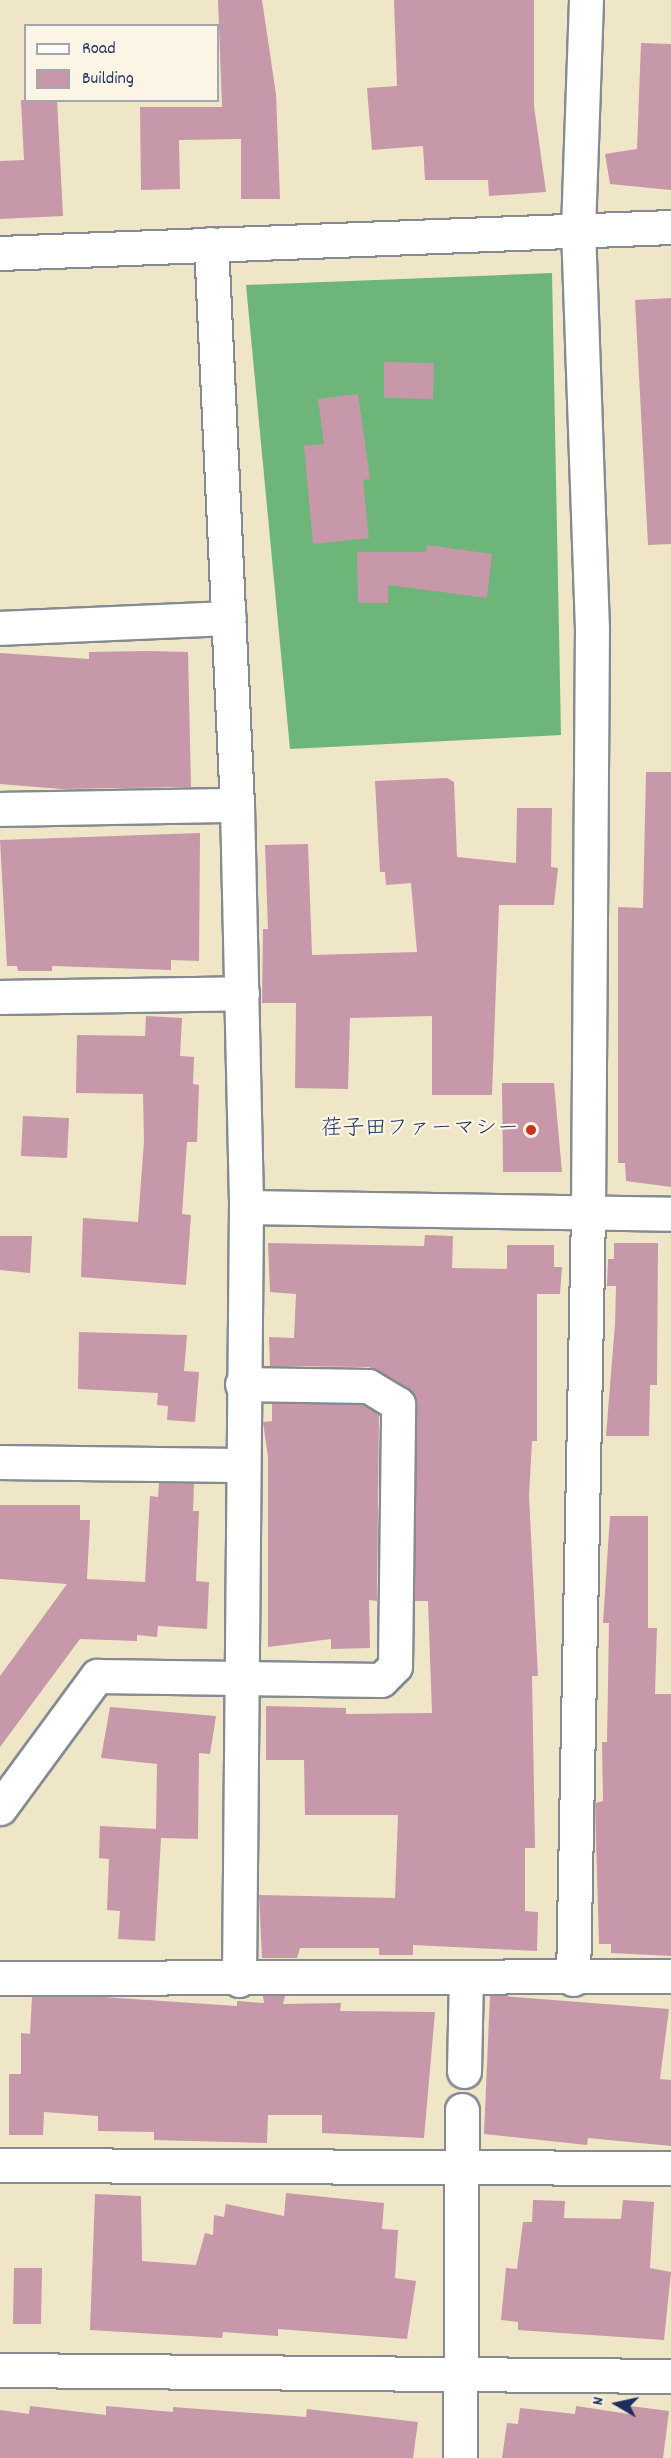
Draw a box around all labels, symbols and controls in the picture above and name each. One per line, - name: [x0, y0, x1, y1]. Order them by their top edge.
- legend: [24, 24, 219, 102]
- text: Road: [82, 37, 116, 62]
- text: Building: [82, 67, 134, 92]
- place label: 荏子田ファーマシー: [321, 1117, 519, 1143]
- marker: 荏子田ファーマシー: [524, 1123, 538, 1137]
- north arrow: [587, 2374, 647, 2434]
- text: N: [587, 2395, 611, 2407]

